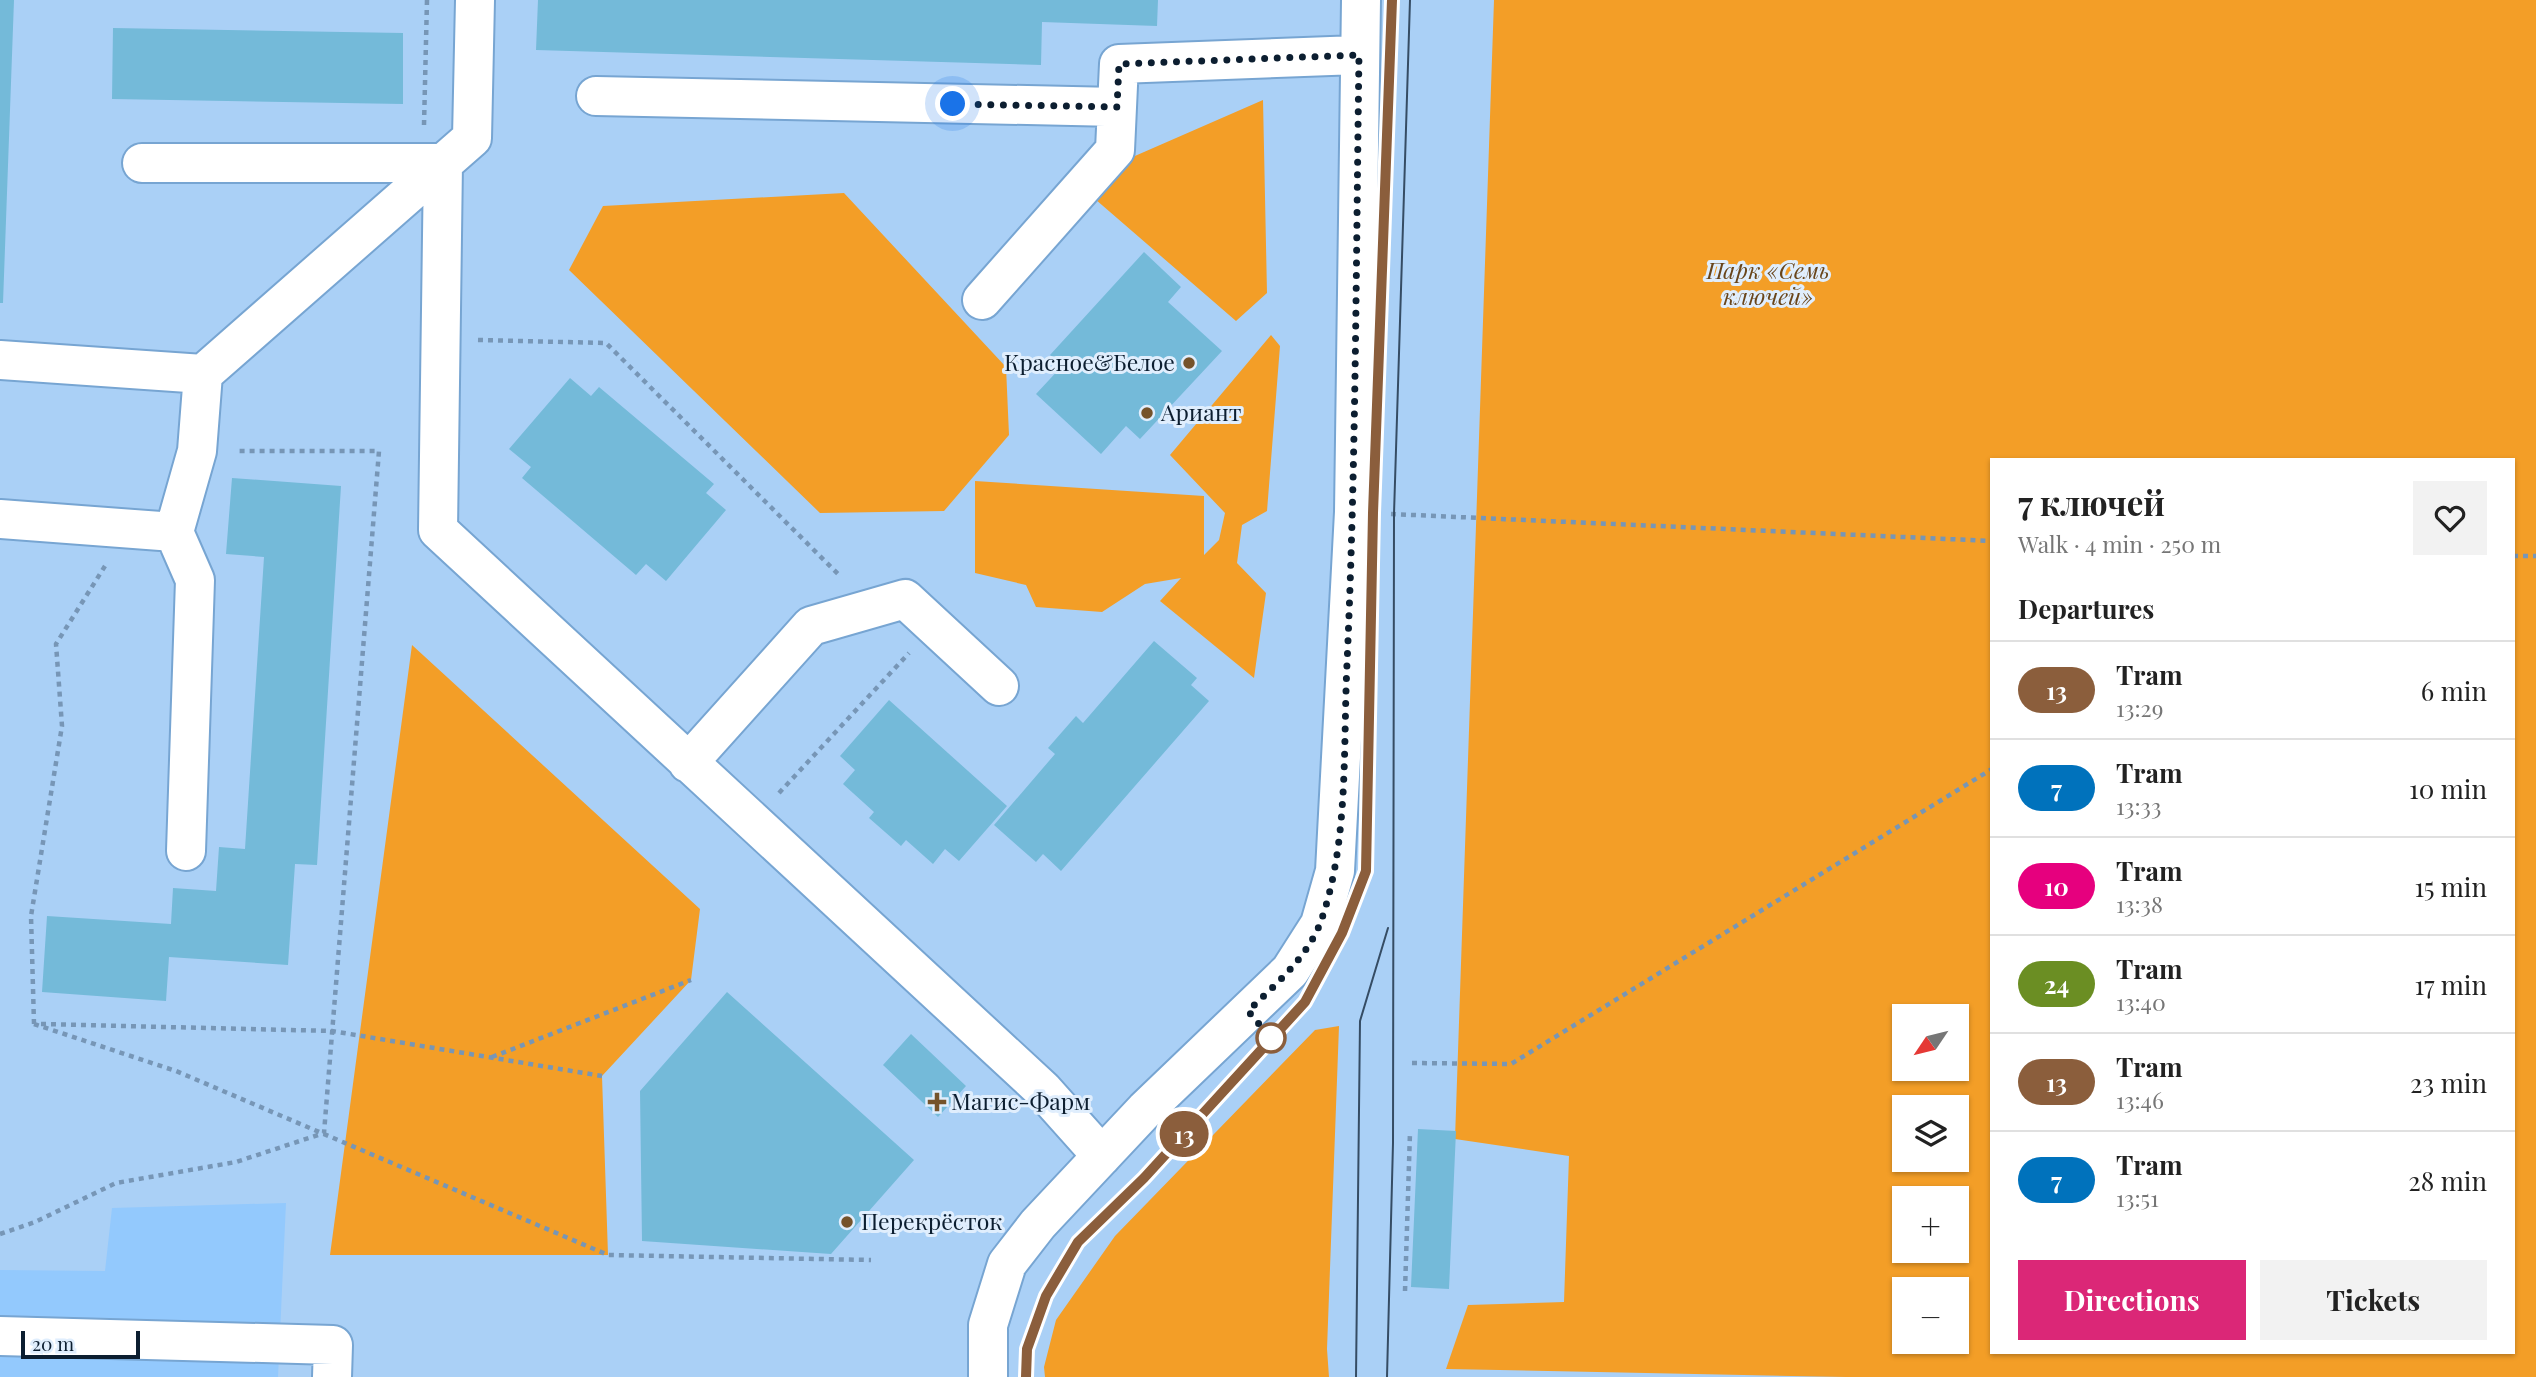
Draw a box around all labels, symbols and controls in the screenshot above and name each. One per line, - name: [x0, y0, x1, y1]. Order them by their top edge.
- your location: [935, 86, 970, 121]
- park label: Парк «Семь ключей»: [1705, 254, 1830, 311]
- place label: Красное&Белое: [1004, 346, 1175, 377]
- marker: Красное&Белое: [1181, 355, 1197, 371]
- place label: Ариант: [1160, 396, 1242, 427]
- marker: Ариант: [1139, 405, 1155, 421]
- text: 7 ключей: [2018, 480, 2165, 524]
- button: heart: [2413, 481, 2487, 555]
- text: Walk · 4 min · 250 m: [2018, 528, 2221, 559]
- text: Departures: [2018, 591, 2154, 626]
- text: Tram: [2116, 657, 2183, 692]
- text: 6 min: [2421, 673, 2487, 708]
- text: 13: [2046, 674, 2067, 706]
- text: 13:29: [2116, 692, 2163, 723]
- text: Tram: [2116, 755, 2183, 790]
- text: 10 min: [2409, 771, 2487, 806]
- text: 7: [2051, 772, 2062, 804]
- text: 13:33: [2116, 790, 2161, 821]
- text: Tram: [2116, 853, 2183, 888]
- text: 15 min: [2415, 869, 2487, 904]
- text: 10: [2044, 870, 2069, 902]
- text: 13:38: [2116, 888, 2163, 919]
- text: Tram: [2116, 951, 2183, 986]
- text: 17 min: [2414, 967, 2487, 1002]
- text: 24: [2044, 968, 2069, 1000]
- text: 13:40: [2116, 986, 2166, 1017]
- north arrow: [1892, 1004, 1969, 1082]
- map controls: [1892, 1004, 1969, 1354]
- unlabelled marker: [1256, 1023, 1286, 1053]
- text: Tram: [2116, 1049, 2183, 1084]
- text: 23 min: [2410, 1065, 2487, 1100]
- text: 13: [2046, 1066, 2067, 1098]
- text: 13:46: [2116, 1084, 2164, 1115]
- place label: Магис-Фарм: [951, 1085, 1090, 1116]
- marker: Магис-Фарм: [929, 1094, 945, 1110]
- button: layers: [1892, 1095, 1969, 1172]
- line badge: 13: [1152, 1111, 1216, 1157]
- text: 13: [1174, 1118, 1194, 1150]
- text: Tram: [2116, 1147, 2183, 1182]
- text: 28 min: [2408, 1163, 2487, 1198]
- text: 7: [2051, 1164, 2062, 1196]
- text: 13:51: [2116, 1182, 2159, 1213]
- button: +: [1892, 1186, 1969, 1263]
- place label: Перекрёсток: [861, 1205, 1002, 1236]
- marker: Перекрёсток: [839, 1214, 855, 1230]
- button: Directions: [2018, 1260, 2246, 1340]
- button: Tickets: [2260, 1260, 2487, 1340]
- button: −: [1892, 1277, 1969, 1354]
- scale bar: [21, 1328, 140, 1360]
- text: 20 m: [32, 1330, 74, 1356]

